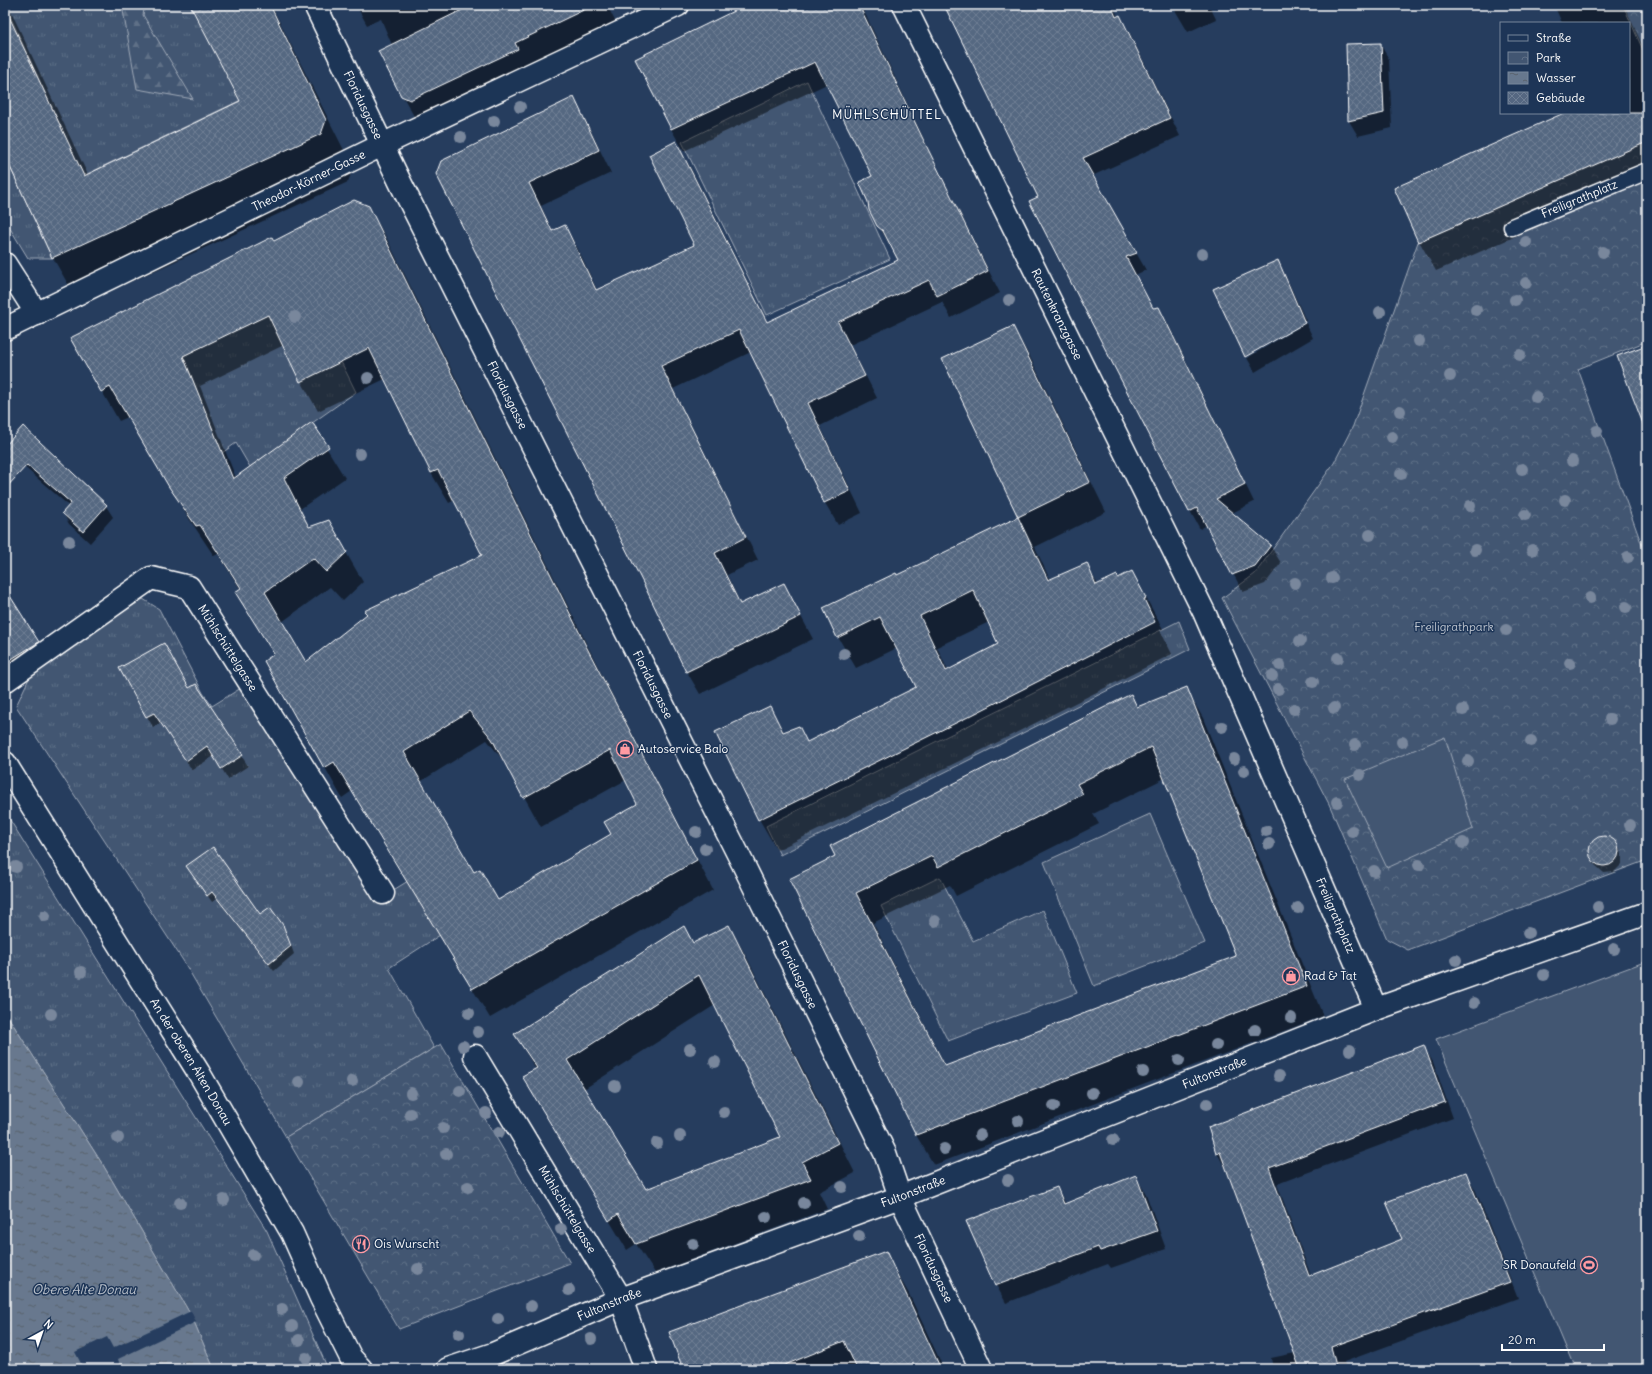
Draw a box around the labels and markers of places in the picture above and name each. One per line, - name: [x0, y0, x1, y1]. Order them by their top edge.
- shop icon: Autoservice Balo: [615, 739, 635, 759]
- place label: Autoservice Balo: [638, 741, 728, 756]
- shop icon: Rad & Tat: [1281, 966, 1301, 986]
- place label: Rad & Tat: [1304, 968, 1357, 983]
- restaurant icon: Ois Wurscht: [351, 1234, 371, 1254]
- place label: Ois Wurscht: [374, 1236, 439, 1251]
- sports icon: SR Donaufeld: [1579, 1255, 1599, 1275]
- place label: SR Donaufeld: [1503, 1257, 1576, 1272]

